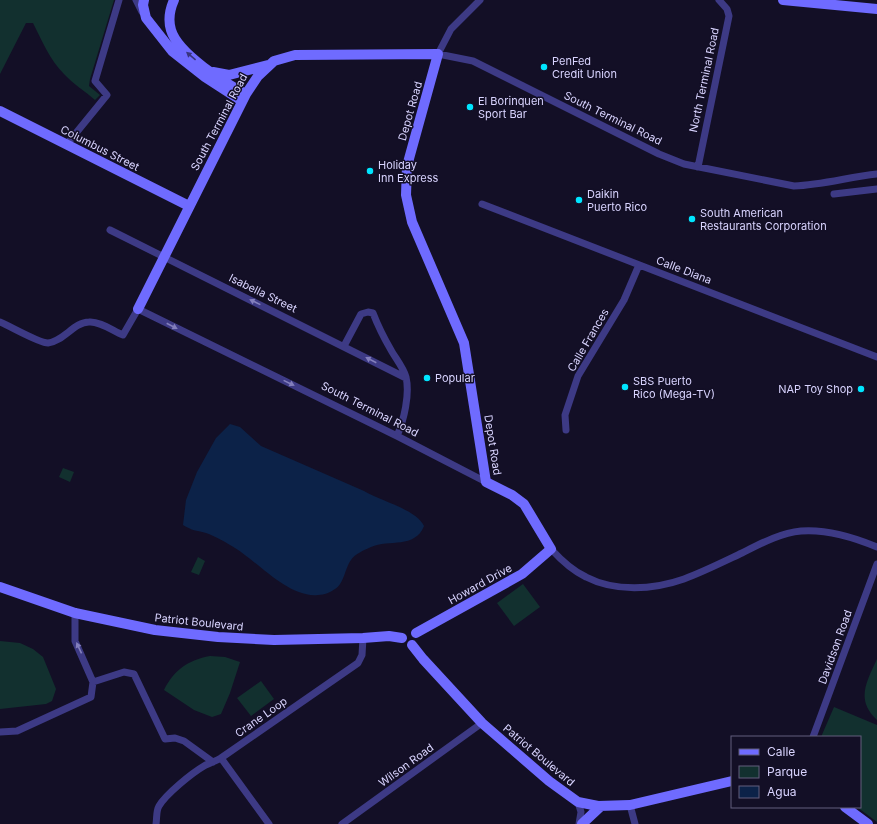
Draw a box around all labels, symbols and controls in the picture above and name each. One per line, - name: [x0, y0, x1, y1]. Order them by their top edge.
- street label: North Terminal Road: [686, 26, 722, 134]
- one-way arrow: [185, 51, 196, 60]
- place label: PenFed Credit Union: [552, 54, 617, 81]
- marker: PenFed Credit Union: [539, 62, 549, 72]
- street label: South Terminal Road: [188, 71, 250, 173]
- street label: Depot Road: [395, 80, 425, 142]
- street label: South Terminal Road: [562, 88, 664, 148]
- place label: El Borinquen Sport Bar: [478, 94, 544, 121]
- marker: El Borinquen Sport Bar: [465, 102, 475, 112]
- street label: Columbus Street: [58, 122, 142, 174]
- place label: Holiday Inn Express: [378, 158, 439, 185]
- marker: Holiday Inn Express: [365, 166, 375, 176]
- place label: Daikin Puerto Rico: [587, 187, 647, 214]
- marker: Daikin Puerto Rico: [574, 195, 584, 205]
- place label: South American Restaurants Corporation: [700, 206, 827, 233]
- marker: South American Restaurants Corporation: [687, 214, 697, 224]
- street label: Calle Diana: [654, 253, 714, 287]
- street label: Isabella Street: [227, 271, 300, 316]
- one-way arrow: [249, 298, 261, 305]
- street label: Calle Frances: [564, 306, 612, 374]
- one-way arrow: [167, 323, 178, 329]
- one-way arrow: [365, 357, 377, 363]
- place label: Popular: [435, 371, 475, 385]
- marker: Popular: [422, 373, 432, 383]
- place label: SBS Puerto Rico (Mega-TV): [633, 374, 715, 401]
- street label: South Terminal Road: [319, 378, 421, 440]
- one-way arrow: [284, 380, 295, 386]
- marker: SBS Puerto Rico (Mega-TV): [620, 382, 630, 392]
- place label: NAP Toy Shop: [778, 382, 853, 396]
- marker: NAP Toy Shop: [856, 384, 866, 394]
- street label: Depot Road: [481, 414, 505, 476]
- street label: Howard Drive: [446, 561, 514, 607]
- street label: Davidson Road: [815, 608, 855, 686]
- street label: Patriot Boulevard: [154, 610, 244, 634]
- one-way arrow: [75, 642, 81, 654]
- street label: Crane Loop: [232, 694, 290, 740]
- street label: Patriot Boulevard: [500, 721, 578, 789]
- legend: [731, 736, 861, 808]
- street label: Wilson Road: [376, 740, 436, 790]
- text: Calle: [767, 744, 795, 759]
- text: Parque: [767, 764, 807, 779]
- text: Agua: [767, 784, 796, 799]

